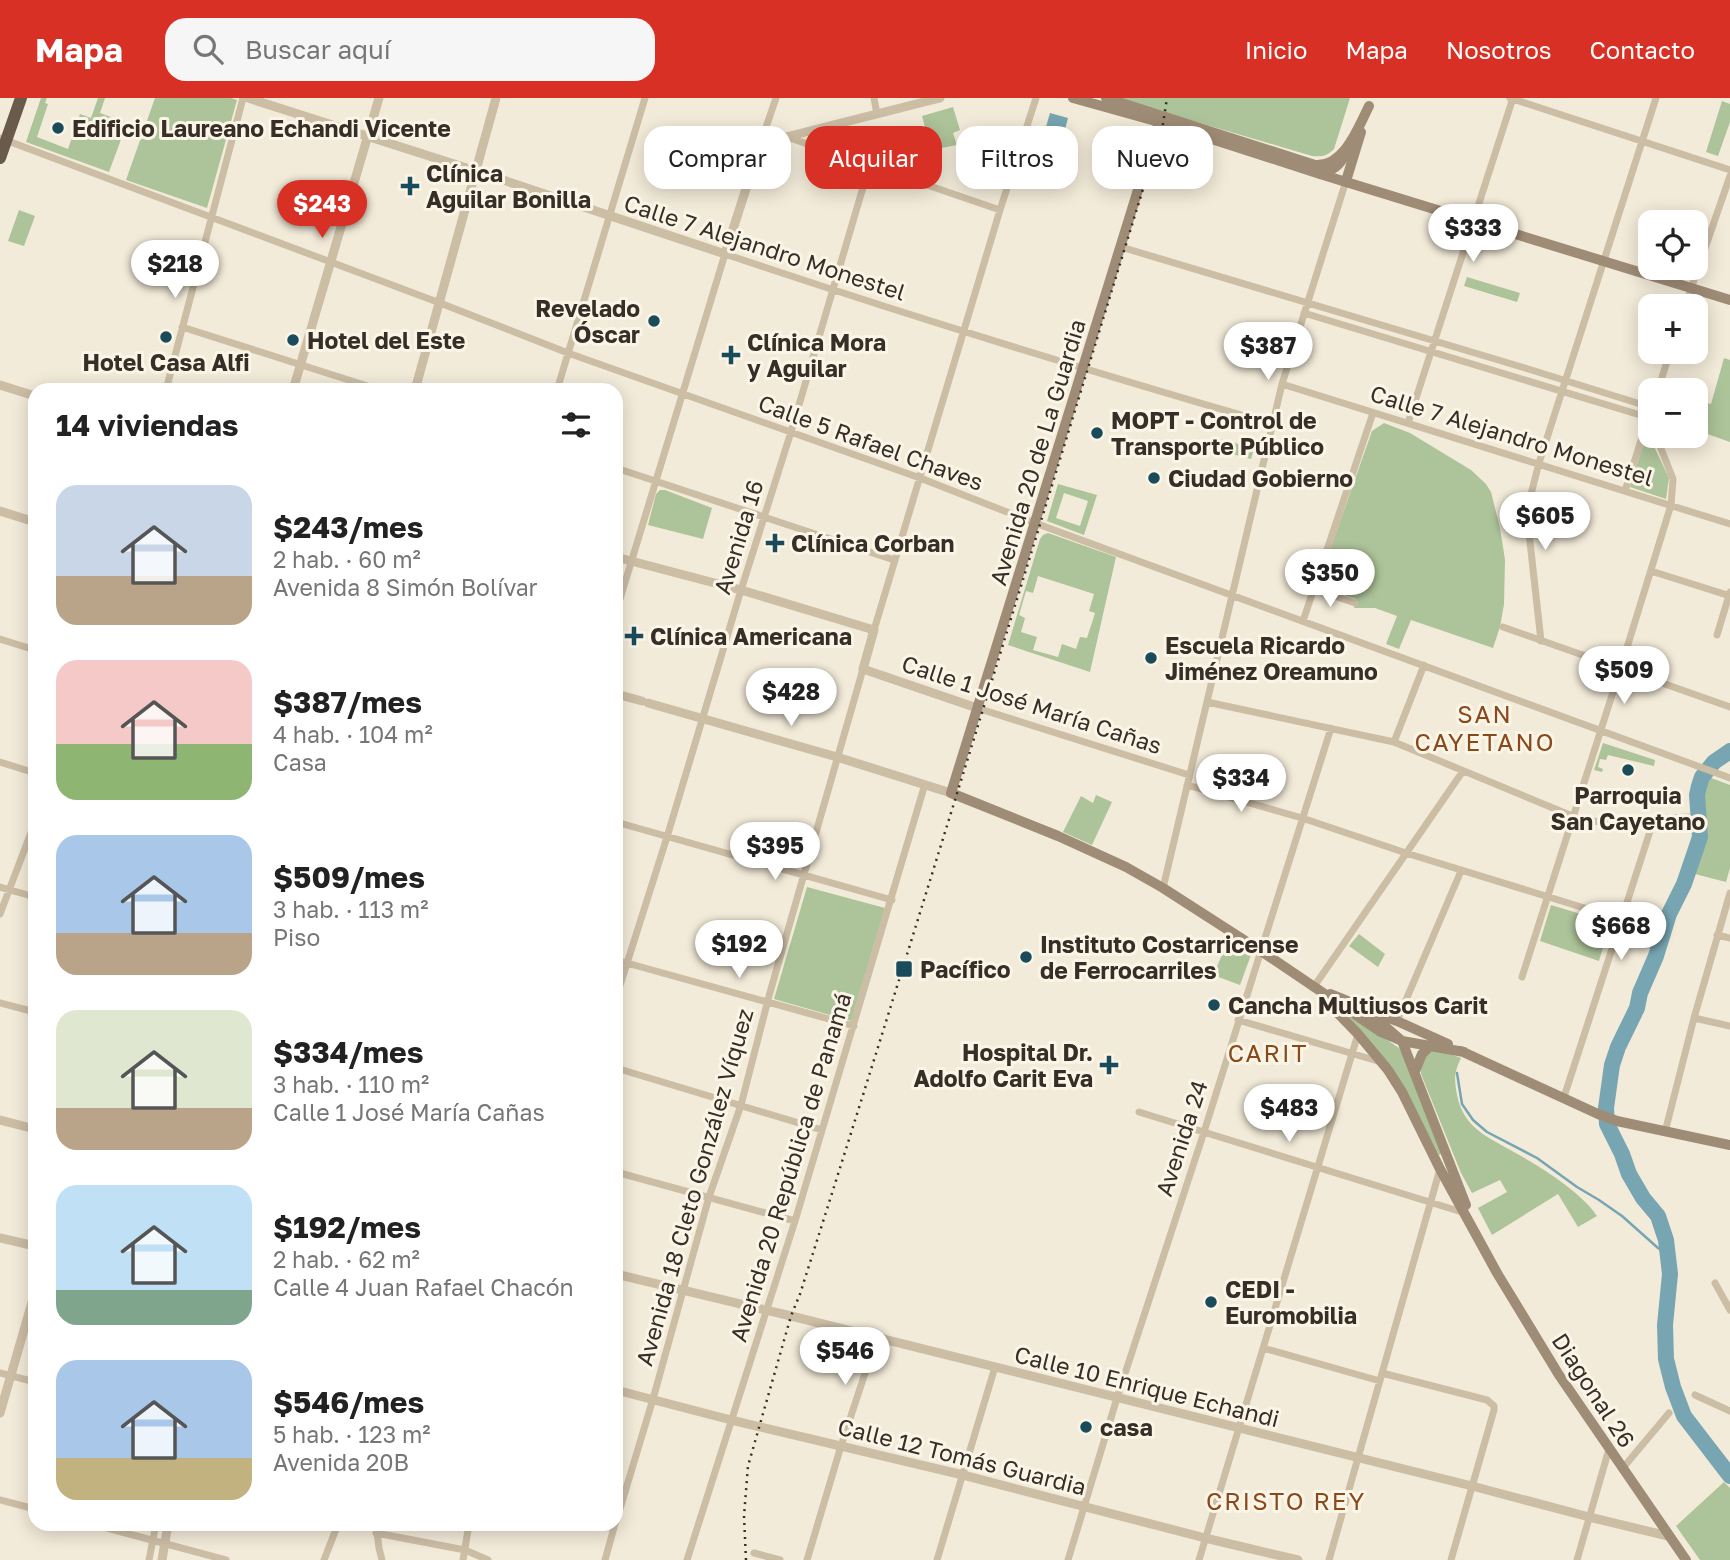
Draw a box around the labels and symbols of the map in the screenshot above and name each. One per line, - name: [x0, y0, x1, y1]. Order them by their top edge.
- place label: Edificio Laureano Echandi Vicente: [72, 114, 451, 142]
- marker: Edificio Laureano Echandi Vicente: [50, 120, 66, 136]
- place label: Clínica Aguilar Bonilla: [426, 159, 591, 213]
- marker: Clínica Aguilar Bonilla: [400, 176, 420, 196]
- pin: $243: [281, 180, 363, 240]
- street label: Calle 7 Alejandro Monestel: [621, 188, 909, 306]
- pin: $333: [1432, 204, 1514, 264]
- pin: $218: [134, 240, 216, 300]
- place label: Revelado Óscar: [535, 294, 640, 348]
- marker: Revelado Óscar: [646, 313, 662, 329]
- street label: Avenida 20 de La Guardia: [983, 316, 1091, 588]
- pin: $387: [1227, 322, 1309, 382]
- place label: Hotel del Este: [307, 326, 465, 354]
- place label: Clínica Mora y Aguilar: [747, 328, 886, 382]
- marker: Hotel Casa Alfi: [158, 329, 174, 345]
- marker: Hotel del Este: [285, 332, 301, 348]
- marker: Clínica Mora y Aguilar: [721, 345, 741, 365]
- place label: Hotel Casa Alfi: [82, 348, 250, 376]
- street label: Calle 7 Alejandro Monestel: [1367, 379, 1657, 491]
- street label: Calle 5 Rafael Chaves: [755, 388, 987, 496]
- place label: MOPT - Control de Transporte Público: [1111, 406, 1324, 460]
- marker: MOPT - Control de Transporte Público: [1089, 425, 1105, 441]
- place label: Ciudad Gobierno: [1168, 464, 1353, 492]
- marker: Ciudad Gobierno: [1146, 470, 1162, 486]
- street label: Avenida 16: [707, 476, 769, 598]
- pin: $605: [1504, 492, 1586, 552]
- place label: Clínica Corban: [791, 529, 954, 557]
- marker: Clínica Corban: [765, 533, 785, 553]
- pin: $350: [1289, 550, 1371, 609]
- place label: Clínica Americana: [650, 622, 852, 650]
- marker: Clínica Americana: [624, 626, 644, 646]
- place label: Escuela Ricardo Jiménez Oreamuno: [1165, 631, 1378, 685]
- pin: $509: [1583, 646, 1665, 706]
- street label: Calle 1 José María Cañas: [899, 649, 1165, 759]
- marker: Escuela Ricardo Jiménez Oreamuno: [1143, 650, 1159, 666]
- pin: $428: [750, 668, 832, 728]
- district label: SAN CAYETANO: [1415, 699, 1555, 756]
- pin: $334: [1200, 754, 1282, 814]
- marker: Parroquia San Cayetano: [1620, 762, 1636, 778]
- place label: Parroquia San Cayetano: [1551, 781, 1706, 835]
- pin: $395: [734, 822, 816, 882]
- pin: $668: [1580, 902, 1662, 962]
- pin: $192: [698, 920, 780, 980]
- place label: Instituto Costarricense de Ferrocarriles: [1040, 930, 1298, 984]
- marker: Instituto Costarricense de Ferrocarriles: [1018, 949, 1034, 965]
- place label: Pacífico: [920, 955, 1011, 983]
- marker: Pacífico: [894, 959, 914, 979]
- street label: Avenida 20 República de Panamá: [723, 989, 857, 1345]
- place label: Cancha Multiusos Carit: [1228, 991, 1488, 1019]
- marker: Cancha Multiusos Carit: [1206, 997, 1222, 1013]
- street label: Avenida 18 Cleto González Víquez: [630, 1005, 758, 1369]
- place label: Hospital Dr. Adolfo Carit Eva: [913, 1038, 1093, 1092]
- district label: CARIT: [1228, 1038, 1308, 1067]
- marker: Hospital Dr. Adolfo Carit Eva: [1099, 1055, 1119, 1075]
- street label: Avenida 24: [1149, 1076, 1213, 1200]
- pin: $483: [1248, 1084, 1330, 1144]
- place label: CEDI - Euromobilia: [1225, 1275, 1357, 1329]
- marker: CEDI - Euromobilia: [1203, 1294, 1219, 1310]
- pin: $546: [804, 1328, 886, 1387]
- street label: Diagonal 26: [1547, 1328, 1641, 1452]
- street label: Calle 10 Enrique Echandi: [1012, 1340, 1282, 1432]
- street label: Calle 12 Tomás Guardia: [835, 1412, 1089, 1500]
- place label: casa: [1100, 1413, 1153, 1441]
- marker: casa: [1078, 1419, 1094, 1435]
- district label: CRISTO REY: [1206, 1486, 1366, 1515]

